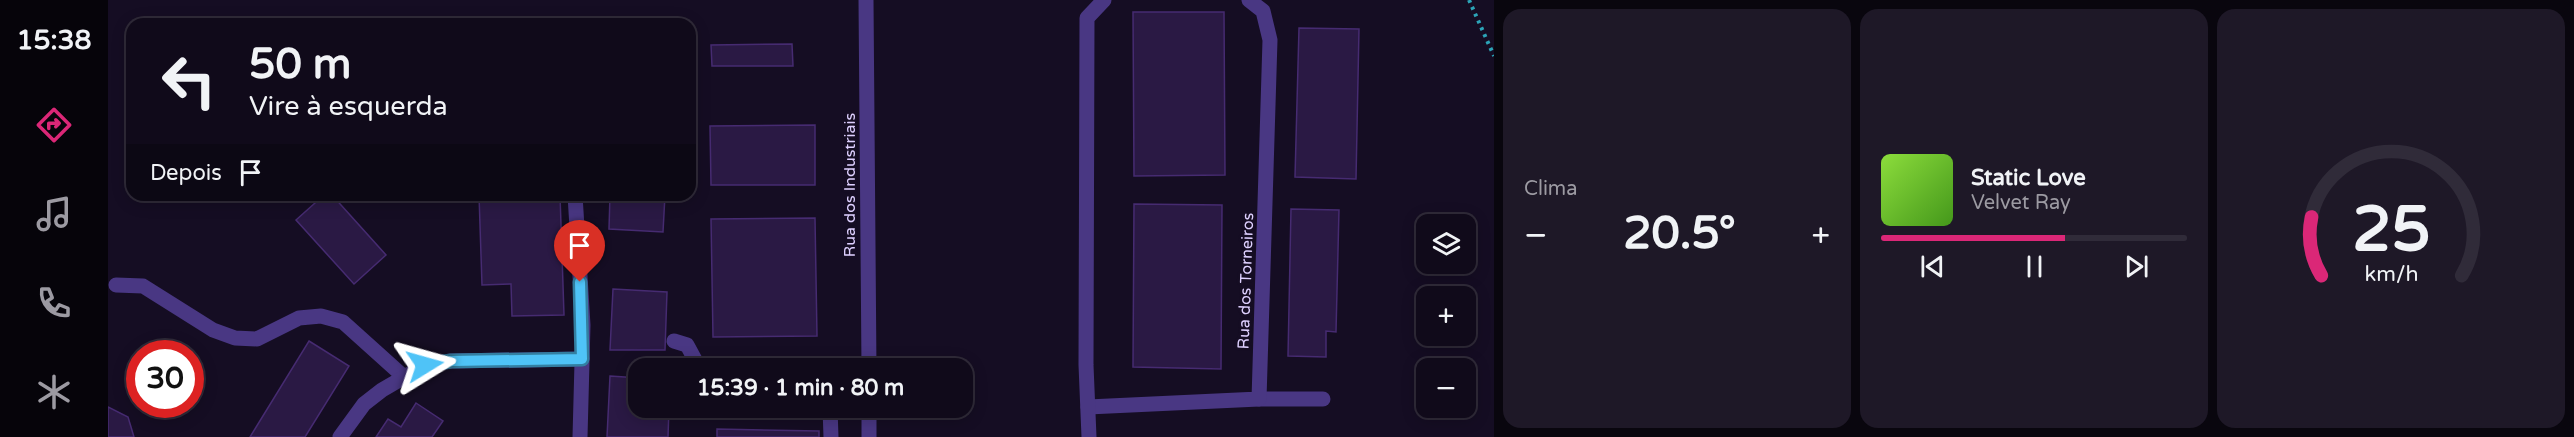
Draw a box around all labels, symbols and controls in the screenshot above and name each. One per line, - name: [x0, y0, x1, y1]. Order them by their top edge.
- text: 15:38: [17, 24, 91, 57]
- text: 50 m: [249, 39, 351, 90]
- icon: left: [150, 42, 228, 120]
- text: Vire à esquerda: [249, 90, 448, 123]
- icon: directions: [33, 104, 75, 146]
- street label: Rua dos Industriais: [840, 113, 860, 257]
- icon: arrive: [234, 156, 267, 189]
- text: Depois: [150, 160, 222, 186]
- text: Static Love: [1971, 165, 2086, 191]
- text: Clima: [1524, 177, 1577, 201]
- text: Velvet Ray: [1971, 191, 2071, 215]
- icon: music: [33, 193, 75, 235]
- text: 25: [2352, 193, 2430, 268]
- text: 20.5°: [1623, 207, 1736, 261]
- street label: Rua dos Torneiros: [1234, 212, 1258, 350]
- map controls: [1416, 214, 1476, 418]
- button: layers: [1416, 214, 1476, 274]
- text: −: [1524, 216, 1548, 255]
- text: +: [1811, 216, 1830, 255]
- pin: [554, 220, 605, 282]
- icon: arrive: [563, 229, 596, 262]
- icon: previous: [1916, 250, 1949, 283]
- icon: pause: [2018, 250, 2051, 283]
- icon: next: [2120, 250, 2153, 283]
- text: km/h: [2364, 261, 2418, 287]
- icon: phone: [33, 282, 75, 324]
- button: +: [1416, 286, 1476, 346]
- position arrow: [393, 333, 457, 397]
- speed limit sign: 30: [126, 340, 204, 418]
- button: −: [1416, 358, 1476, 418]
- icon: climate: [33, 371, 75, 413]
- text: 15:39 · 1 min · 80 m: [697, 375, 904, 401]

